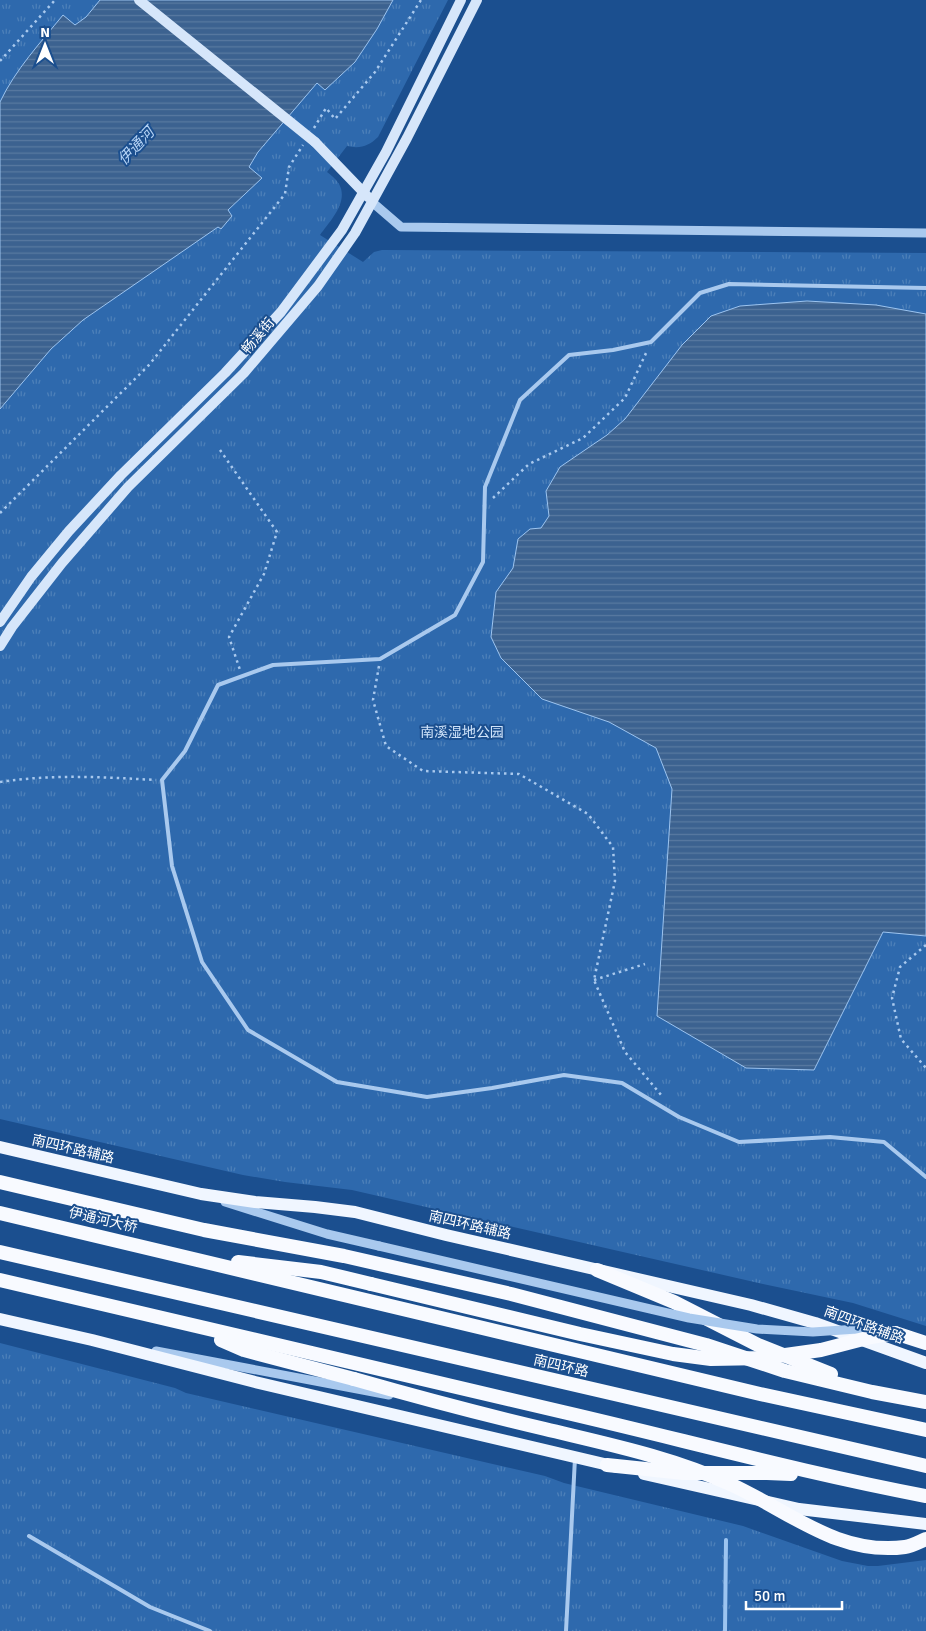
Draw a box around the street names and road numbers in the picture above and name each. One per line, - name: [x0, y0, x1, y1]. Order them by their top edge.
- street label: 畅溪街: [238, 314, 278, 358]
- street label: 南四环路辅路: [30, 1131, 116, 1167]
- street label: 伊通河大桥: [67, 1204, 139, 1236]
- street label: 南四环路辅路: [427, 1207, 513, 1243]
- street label: 南四环路辅路: [822, 1303, 906, 1347]
- street label: 南四环路: [532, 1351, 590, 1381]

